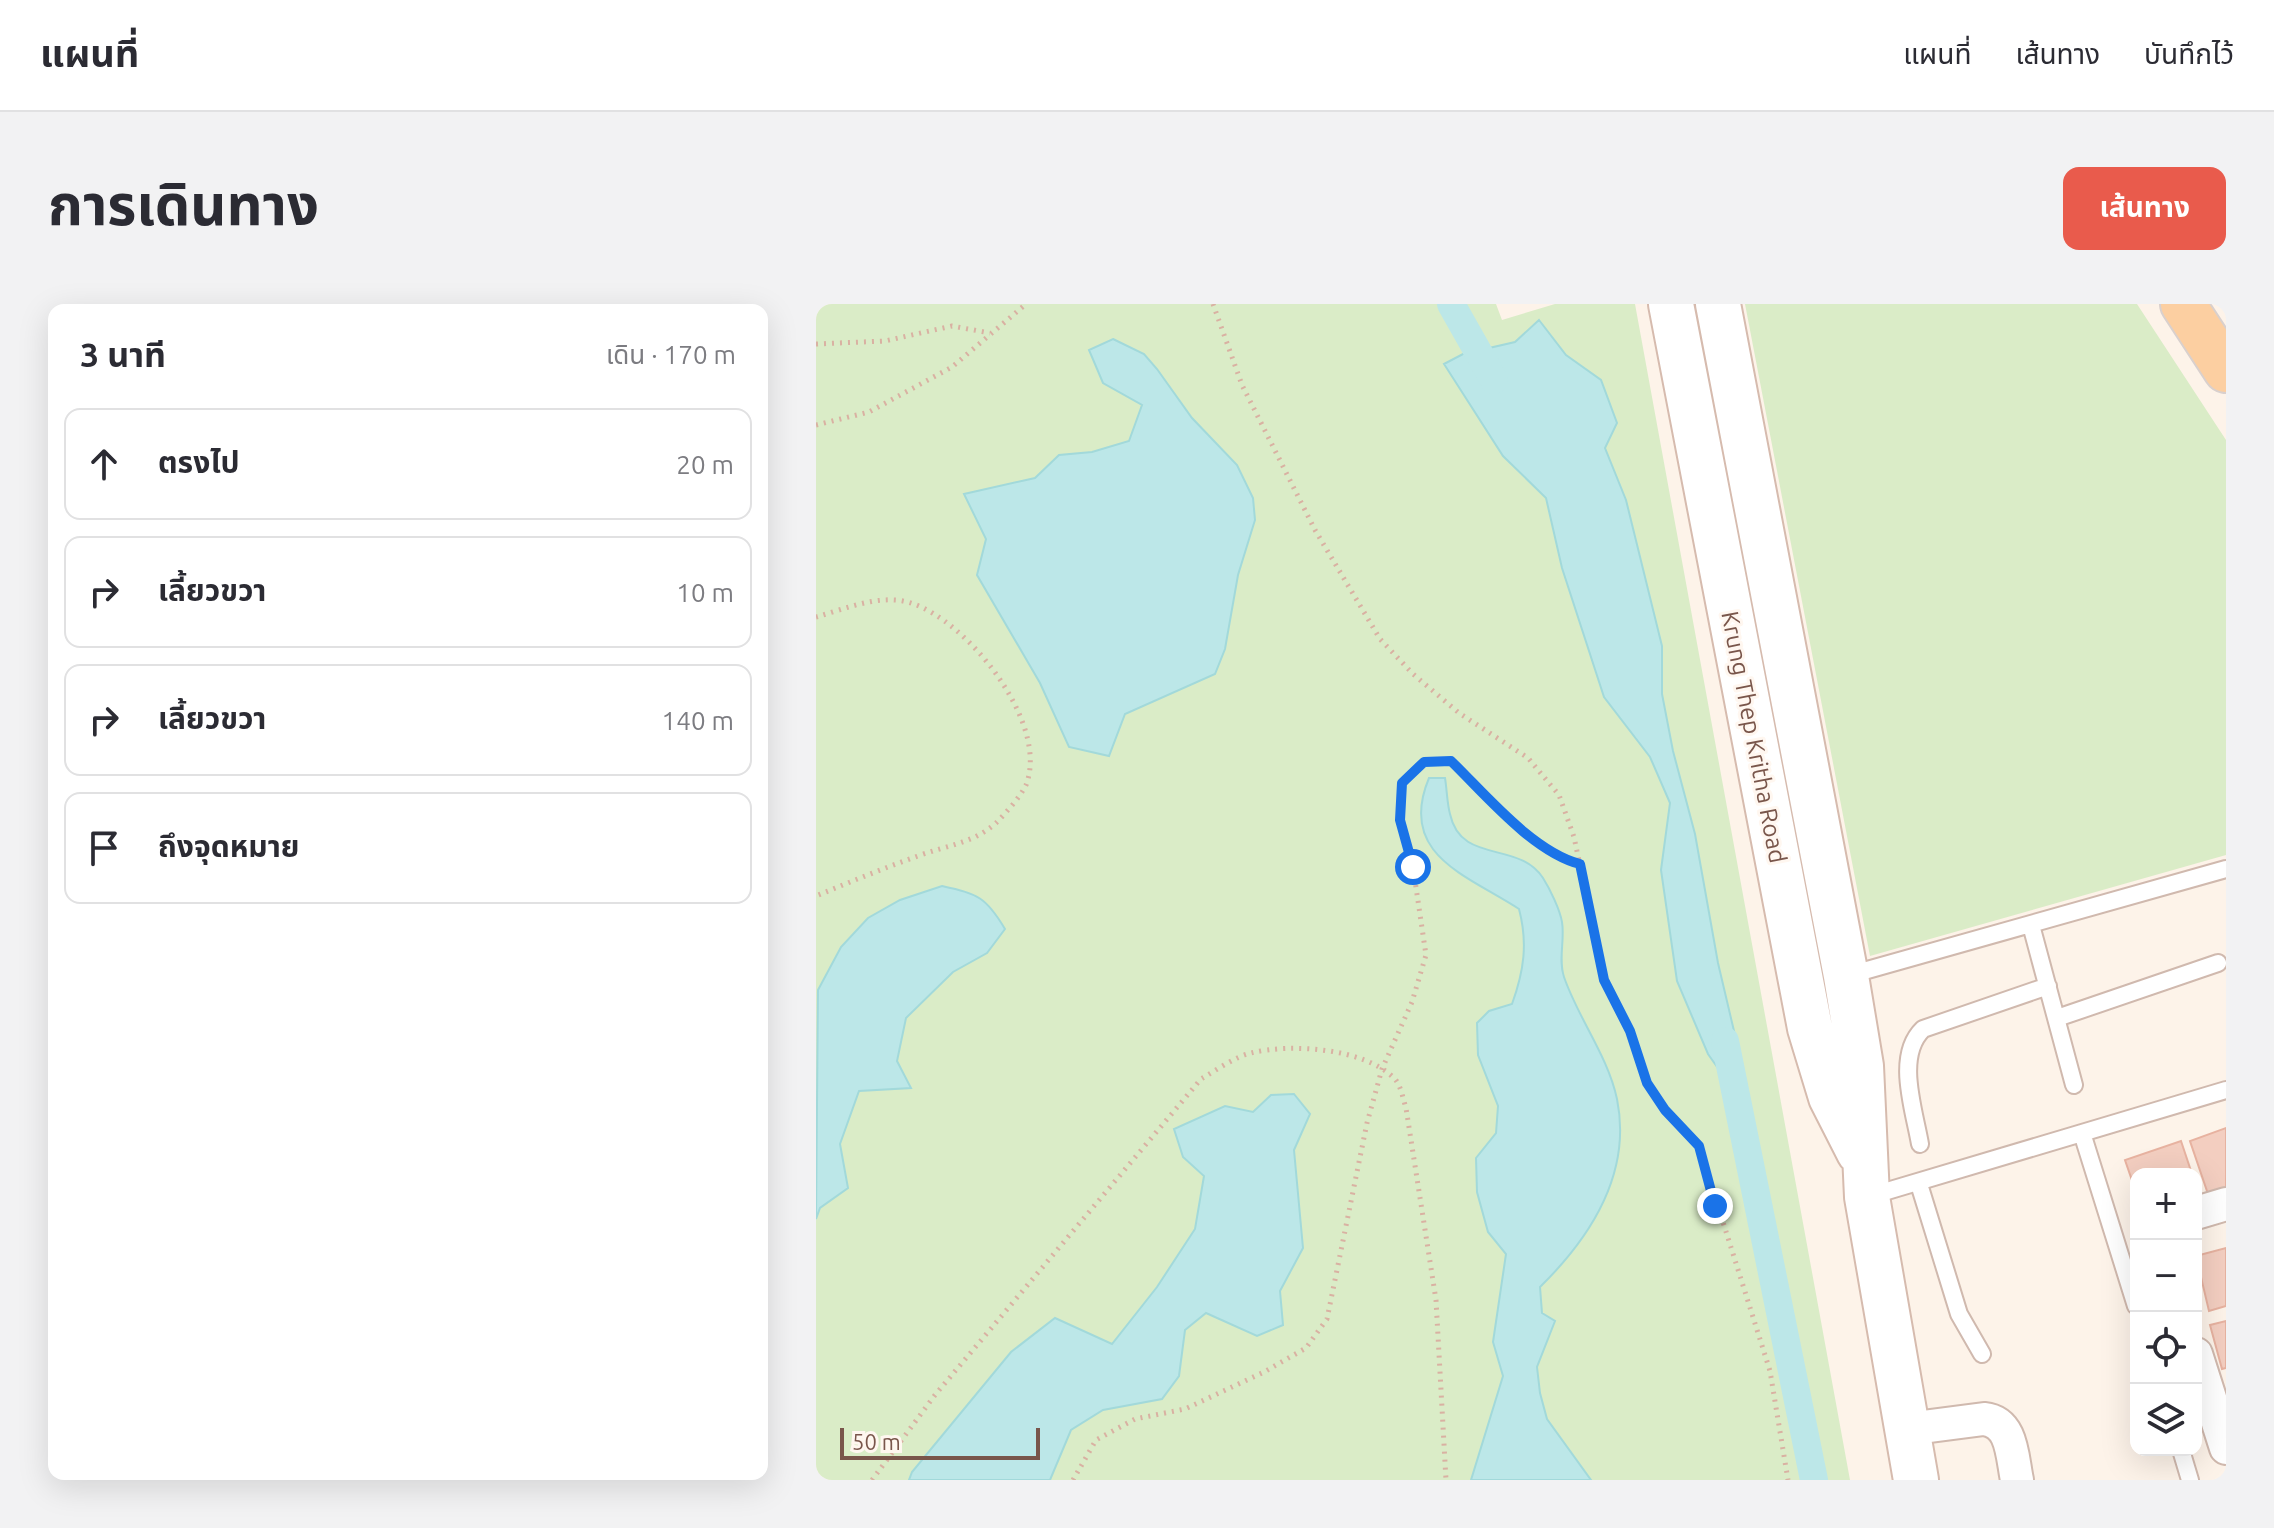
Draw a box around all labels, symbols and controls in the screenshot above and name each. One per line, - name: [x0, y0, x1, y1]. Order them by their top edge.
- text: แผนที่: [40, 32, 139, 74]
- text: แผนที่: [1903, 38, 1971, 69]
- text: เส้นทาง: [2015, 38, 2100, 69]
- text: บันทึกไว้: [2144, 38, 2234, 69]
- button: เส้นทาง: [2063, 167, 2226, 250]
- text: การเดินทาง: [48, 173, 319, 236]
- text: 3 นาที: [80, 335, 166, 373]
- text: เดิน · 170 m: [606, 340, 736, 369]
- icon: ahead: [82, 442, 126, 486]
- text: ตรงไป: [158, 445, 240, 479]
- text: 20 m: [676, 450, 734, 479]
- icon: right: [82, 570, 126, 614]
- text: เลี้ยวขวา: [158, 573, 266, 607]
- text: 10 m: [676, 578, 734, 607]
- street label: Krung Thep Kritha Road: [1716, 609, 1792, 865]
- icon: right: [82, 698, 126, 742]
- text: เลี้ยวขวา: [158, 701, 266, 735]
- text: 140 m: [662, 706, 734, 735]
- icon: arrive: [82, 826, 126, 870]
- text: ถึงจุดหมาย: [158, 829, 299, 863]
- route start: [1395, 849, 1431, 885]
- map controls: [2130, 1168, 2202, 1456]
- button: +: [2130, 1168, 2202, 1240]
- route end: [1697, 1188, 1733, 1224]
- button: −: [2130, 1240, 2202, 1312]
- button: locate: [2130, 1312, 2202, 1384]
- button: layers: [2130, 1384, 2202, 1456]
- scale bar: [840, 1424, 1040, 1460]
- text: 50 m: [852, 1429, 901, 1454]

